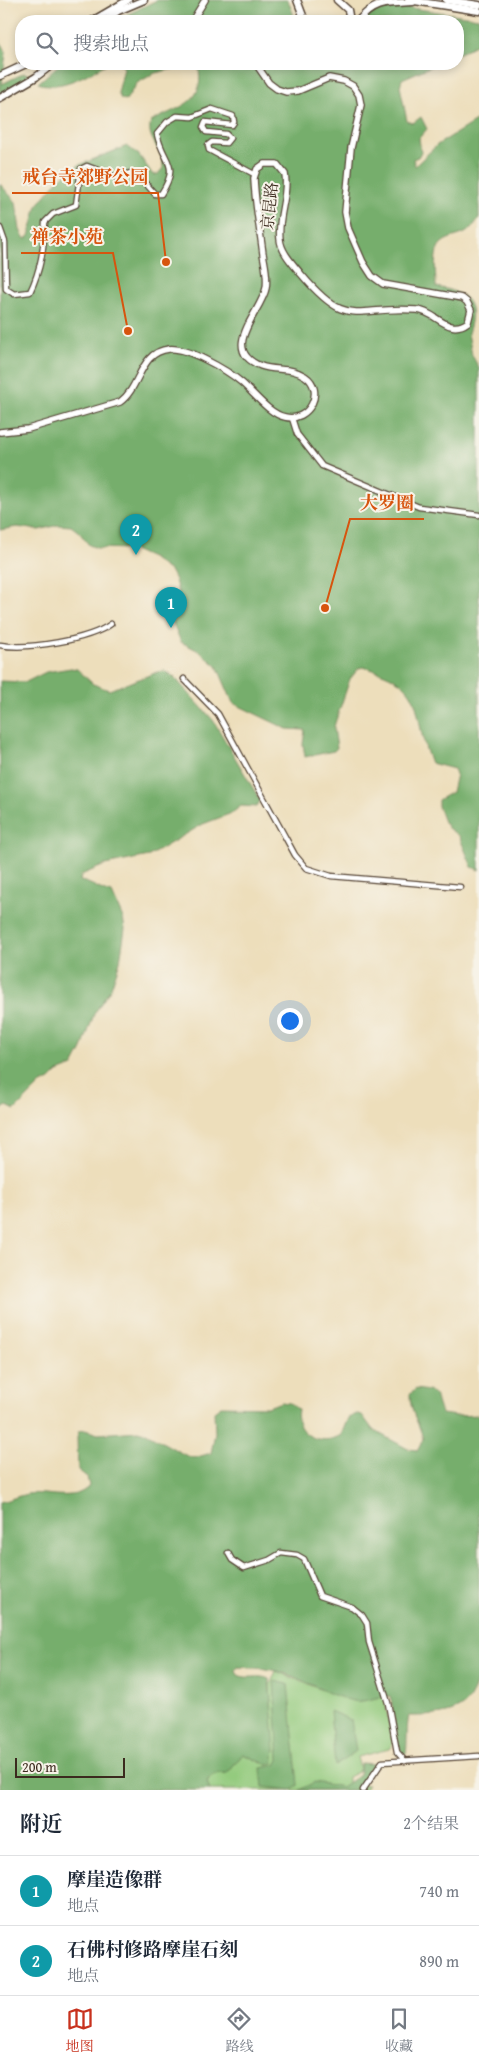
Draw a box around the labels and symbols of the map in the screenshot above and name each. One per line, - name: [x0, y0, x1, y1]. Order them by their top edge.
- callout: 戒台寺郊野公园: [12, 160, 158, 193]
- text: 戒台寺郊野公园: [22, 163, 148, 190]
- street label: 京昆路: [255, 181, 283, 231]
- callout: 禅茶小苑: [21, 220, 113, 253]
- text: 禅茶小苑: [31, 223, 103, 250]
- callout: 大罗圈: [350, 486, 424, 519]
- text: 大罗圈: [360, 489, 414, 516]
- pin: 2: [120, 514, 152, 555]
- pin: 1: [155, 587, 187, 628]
- your location: [277, 1008, 303, 1034]
- scale bar: [15, 1755, 125, 1778]

